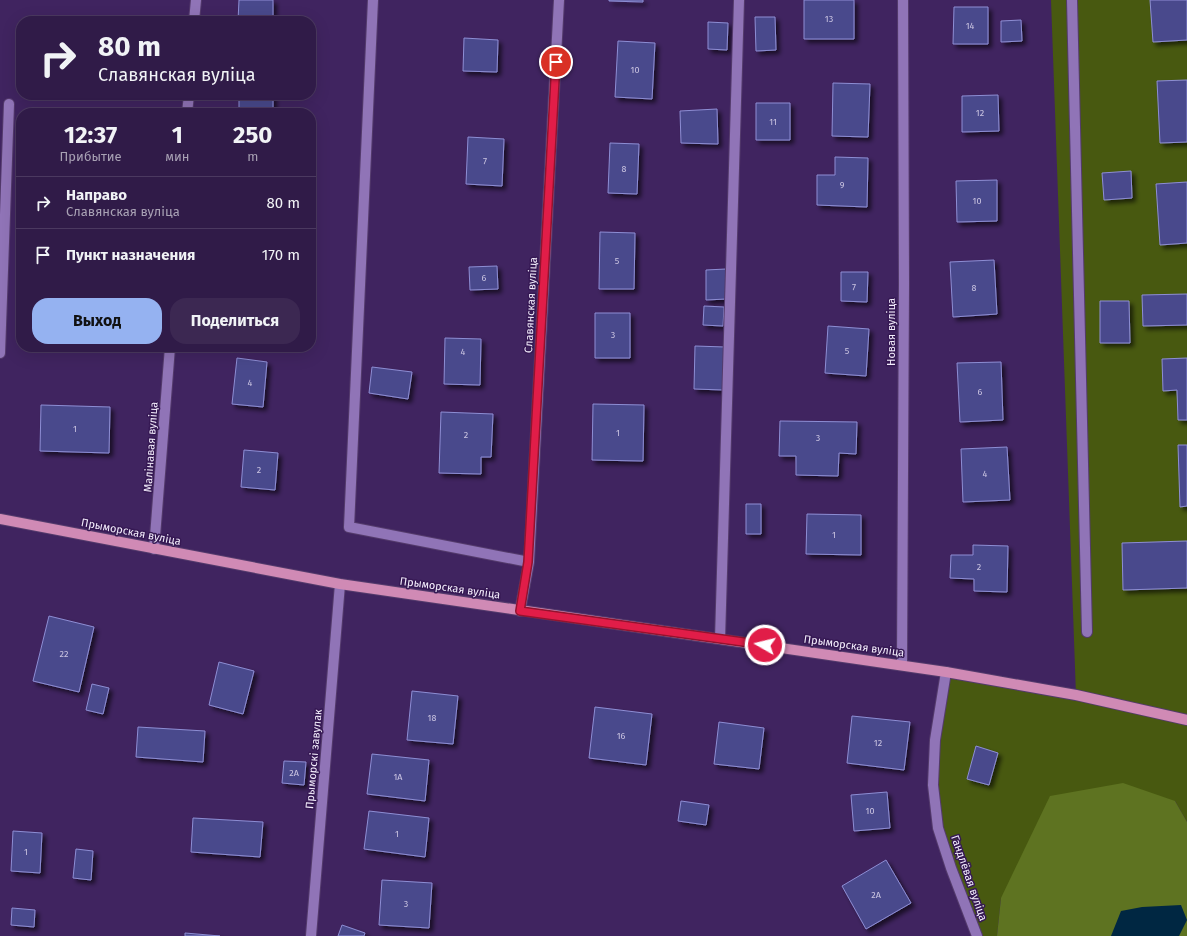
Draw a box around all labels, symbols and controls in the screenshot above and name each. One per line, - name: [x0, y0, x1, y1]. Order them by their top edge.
- house number: 13: [825, 14, 833, 24]
- house number: 14: [966, 21, 975, 31]
- text: 80 m: [98, 30, 161, 63]
- icon: right: [32, 32, 84, 84]
- pin: [539, 45, 573, 79]
- icon: arrive: [545, 51, 567, 73]
- text: Славянская вуліца: [98, 64, 255, 86]
- house number: 10: [631, 65, 639, 75]
- house number: 12: [976, 108, 984, 118]
- house number: 11: [769, 117, 777, 127]
- text: 12:37: [64, 121, 117, 149]
- text: 1: [172, 121, 183, 149]
- text: 250: [233, 121, 272, 149]
- text: Прибытие: [60, 149, 122, 164]
- text: мин: [165, 149, 190, 164]
- text: m: [247, 149, 258, 164]
- house number: 7: [483, 156, 487, 166]
- house number: 8: [622, 164, 627, 174]
- house number: 9: [840, 180, 845, 190]
- text: Направо: [66, 186, 127, 204]
- icon: right: [32, 192, 54, 214]
- text: 80 m: [267, 194, 300, 212]
- house number: 10: [973, 196, 981, 206]
- text: Славянская вуліца: [66, 204, 180, 219]
- icon: arrive: [32, 244, 54, 266]
- text: Пункт назначения: [66, 246, 195, 264]
- text: 170 m: [262, 246, 300, 264]
- house number: 5: [615, 256, 620, 266]
- street label: Славянская вуліца: [522, 257, 540, 353]
- house number: 6: [482, 273, 487, 283]
- house number: 7: [852, 282, 856, 292]
- house number: 8: [972, 283, 977, 293]
- button: Выход: [32, 298, 162, 344]
- button: Поделиться: [170, 298, 300, 344]
- street label: Новая вуліца: [885, 298, 898, 366]
- house number: 3: [611, 330, 615, 340]
- house number: 5: [845, 346, 850, 356]
- house number: 4: [461, 347, 466, 357]
- house number: 4: [248, 378, 253, 388]
- house number: 6: [978, 387, 983, 397]
- street label: Малінавая вуліца: [141, 401, 161, 493]
- house number: 1: [73, 424, 77, 434]
- house number: 1: [616, 428, 620, 438]
- house number: 2: [464, 430, 468, 440]
- house number: 3: [816, 433, 820, 443]
- house number: 2: [257, 465, 261, 475]
- house number: 4: [983, 469, 988, 479]
- street label: Прыморская вуліца: [80, 516, 182, 548]
- house number: 1: [832, 530, 836, 540]
- house number: 2: [977, 562, 981, 572]
- street label: Прыморская вуліца: [399, 575, 501, 601]
- position arrow: [744, 624, 786, 666]
- street label: Прыморская вуліца: [803, 633, 905, 659]
- house number: 22: [60, 649, 68, 659]
- street label: Прыморскі завулак: [303, 708, 325, 809]
- house number: 18: [428, 713, 436, 723]
- house number: 16: [617, 731, 626, 741]
- house number: 12: [874, 738, 882, 748]
- house number: 2А: [289, 768, 300, 778]
- house number: 1А: [393, 772, 403, 782]
- house number: 10: [866, 806, 874, 816]
- house number: 1: [395, 829, 399, 839]
- street label: Гандлёвая вуліца: [948, 833, 990, 923]
- house number: 1: [24, 847, 28, 857]
- house number: 2А: [871, 890, 882, 900]
- house number: 3: [404, 899, 408, 909]

